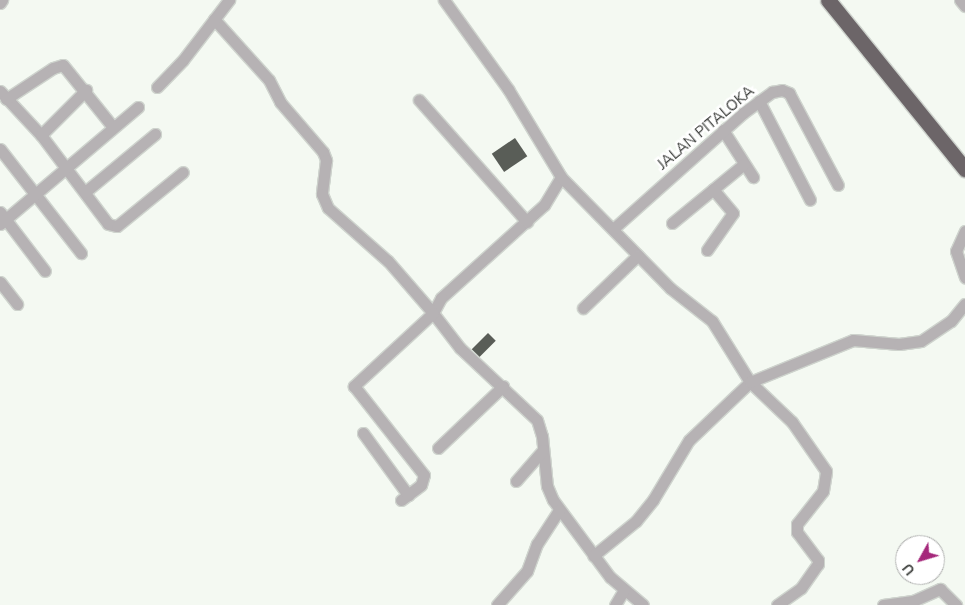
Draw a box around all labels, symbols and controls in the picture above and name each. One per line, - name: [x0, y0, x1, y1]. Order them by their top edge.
- street label: JALAN PITALOKA: [654, 82, 758, 174]
- north arrow: [895, 535, 945, 585]
- text: U: [898, 559, 919, 579]

